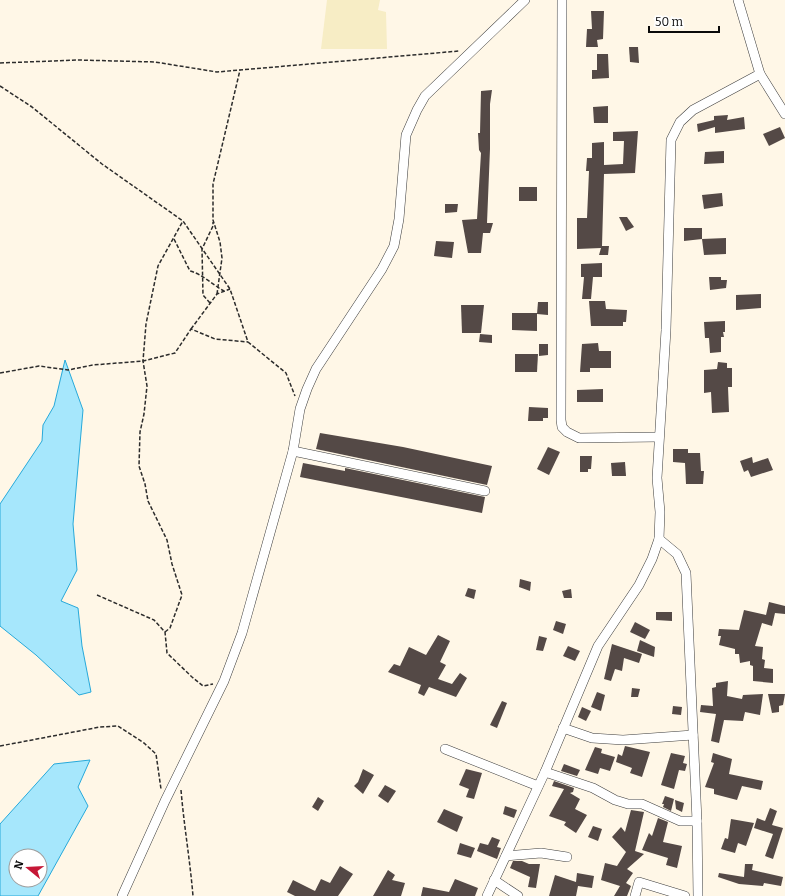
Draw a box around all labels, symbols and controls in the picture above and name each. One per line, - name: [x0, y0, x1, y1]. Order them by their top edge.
- scale bar: [649, 8, 719, 34]
- text: 50 m: [655, 15, 684, 29]
- north arrow: [8, 848, 48, 888]
- text: N: [11, 859, 27, 871]

